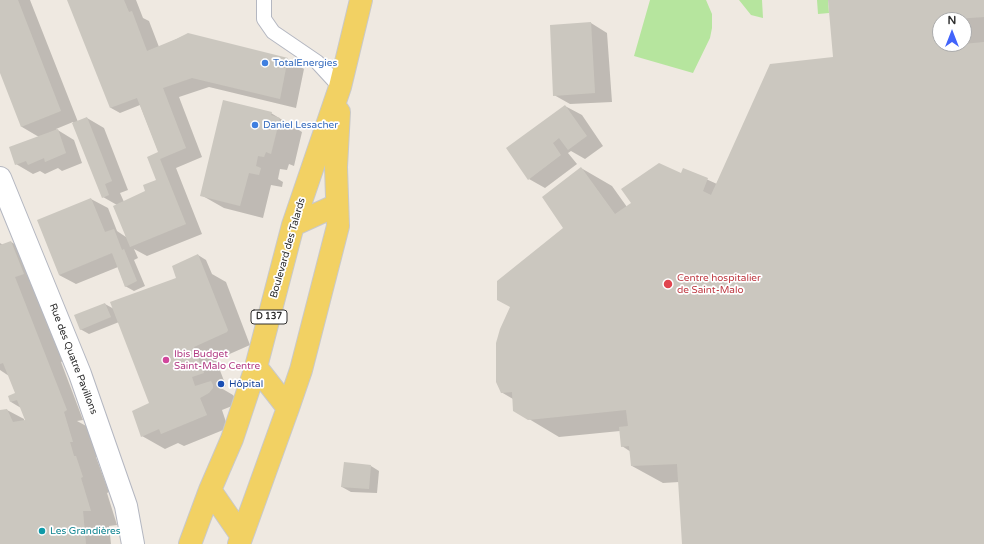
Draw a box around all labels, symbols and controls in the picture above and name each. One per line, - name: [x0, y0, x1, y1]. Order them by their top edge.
- north arrow: [932, 12, 972, 52]
- text: N: [948, 14, 956, 27]
- place label: TotalEnergies: [273, 57, 337, 69]
- marker: TotalEnergies: [260, 58, 270, 68]
- place label: Daniel Lesacher: [263, 119, 338, 131]
- marker: Daniel Lesacher: [250, 120, 260, 130]
- street label: Boulevard des Talards: [268, 196, 308, 300]
- place label: Centre hospitalier de Saint-Malo: [677, 272, 761, 296]
- marker: Centre hospitalier de Saint-Malo: [662, 278, 674, 290]
- street label: Rue des Quatre Pavillons: [46, 302, 100, 416]
- road number: D 137: [251, 310, 287, 324]
- place label: Ibis Budget Saint-Malo Centre: [174, 348, 260, 372]
- marker: Ibis Budget Saint-Malo Centre: [161, 355, 171, 365]
- place label: Hôpital: [229, 378, 263, 390]
- marker: Hôpital: [216, 379, 226, 389]
- place label: Les Grandières: [50, 525, 121, 537]
- marker: Les Grandières: [37, 526, 47, 536]

